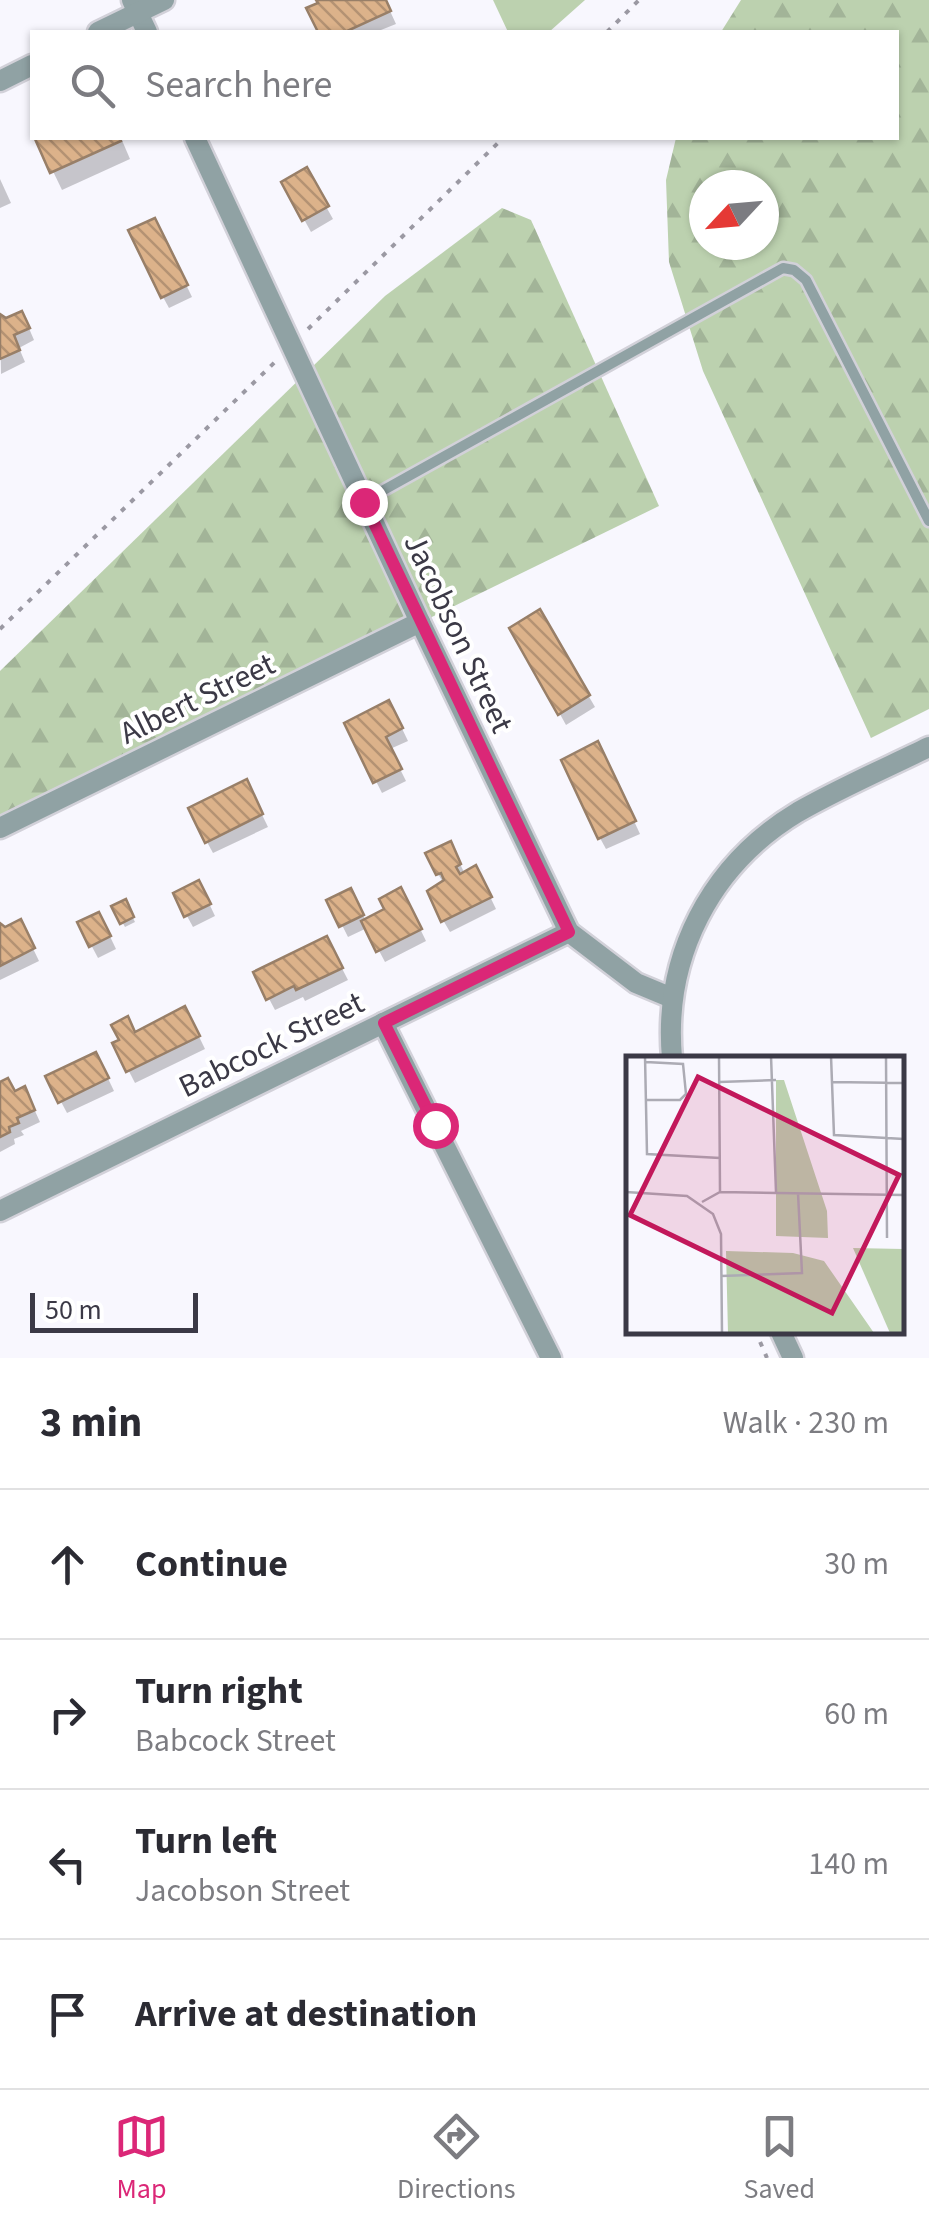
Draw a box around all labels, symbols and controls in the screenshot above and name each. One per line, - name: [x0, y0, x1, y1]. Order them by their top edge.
- search box: [30, 30, 899, 140]
- icon: search: [65, 58, 120, 113]
- text: Search here: [145, 58, 332, 112]
- north arrow: [689, 170, 779, 260]
- route end: [342, 480, 388, 526]
- street label: Jacobson Street: [392, 526, 524, 741]
- street label: Albert Street: [112, 641, 283, 756]
- street label: Babcock Street: [171, 980, 372, 1110]
- inset map: [626, 1056, 904, 1333]
- route start: [413, 1103, 459, 1149]
- scale bar: [30, 1288, 198, 1332]
- text: 50 m: [45, 1290, 102, 1330]
- text: 3 min: [40, 1393, 142, 1453]
- text: Walk · 230 m: [723, 1400, 889, 1446]
- icon: ahead: [40, 1537, 95, 1592]
- text: Continue: [135, 1537, 288, 1591]
- text: 30 m: [824, 1541, 889, 1587]
- text: Turn right: [135, 1664, 303, 1718]
- icon: right: [40, 1687, 95, 1742]
- text: 60 m: [824, 1691, 889, 1737]
- text: Babcock Street: [135, 1718, 336, 1764]
- text: Turn left: [135, 1814, 277, 1868]
- icon: left: [40, 1837, 95, 1892]
- text: 140 m: [808, 1841, 889, 1887]
- text: Jacobson Street: [135, 1868, 350, 1914]
- icon: arrive: [40, 1987, 95, 2042]
- text: Arrive at destination: [135, 1987, 477, 2041]
- tab: Map: [114, 2109, 169, 2209]
- tab: Directions: [397, 2109, 516, 2209]
- tab: Saved: [744, 2109, 815, 2209]

